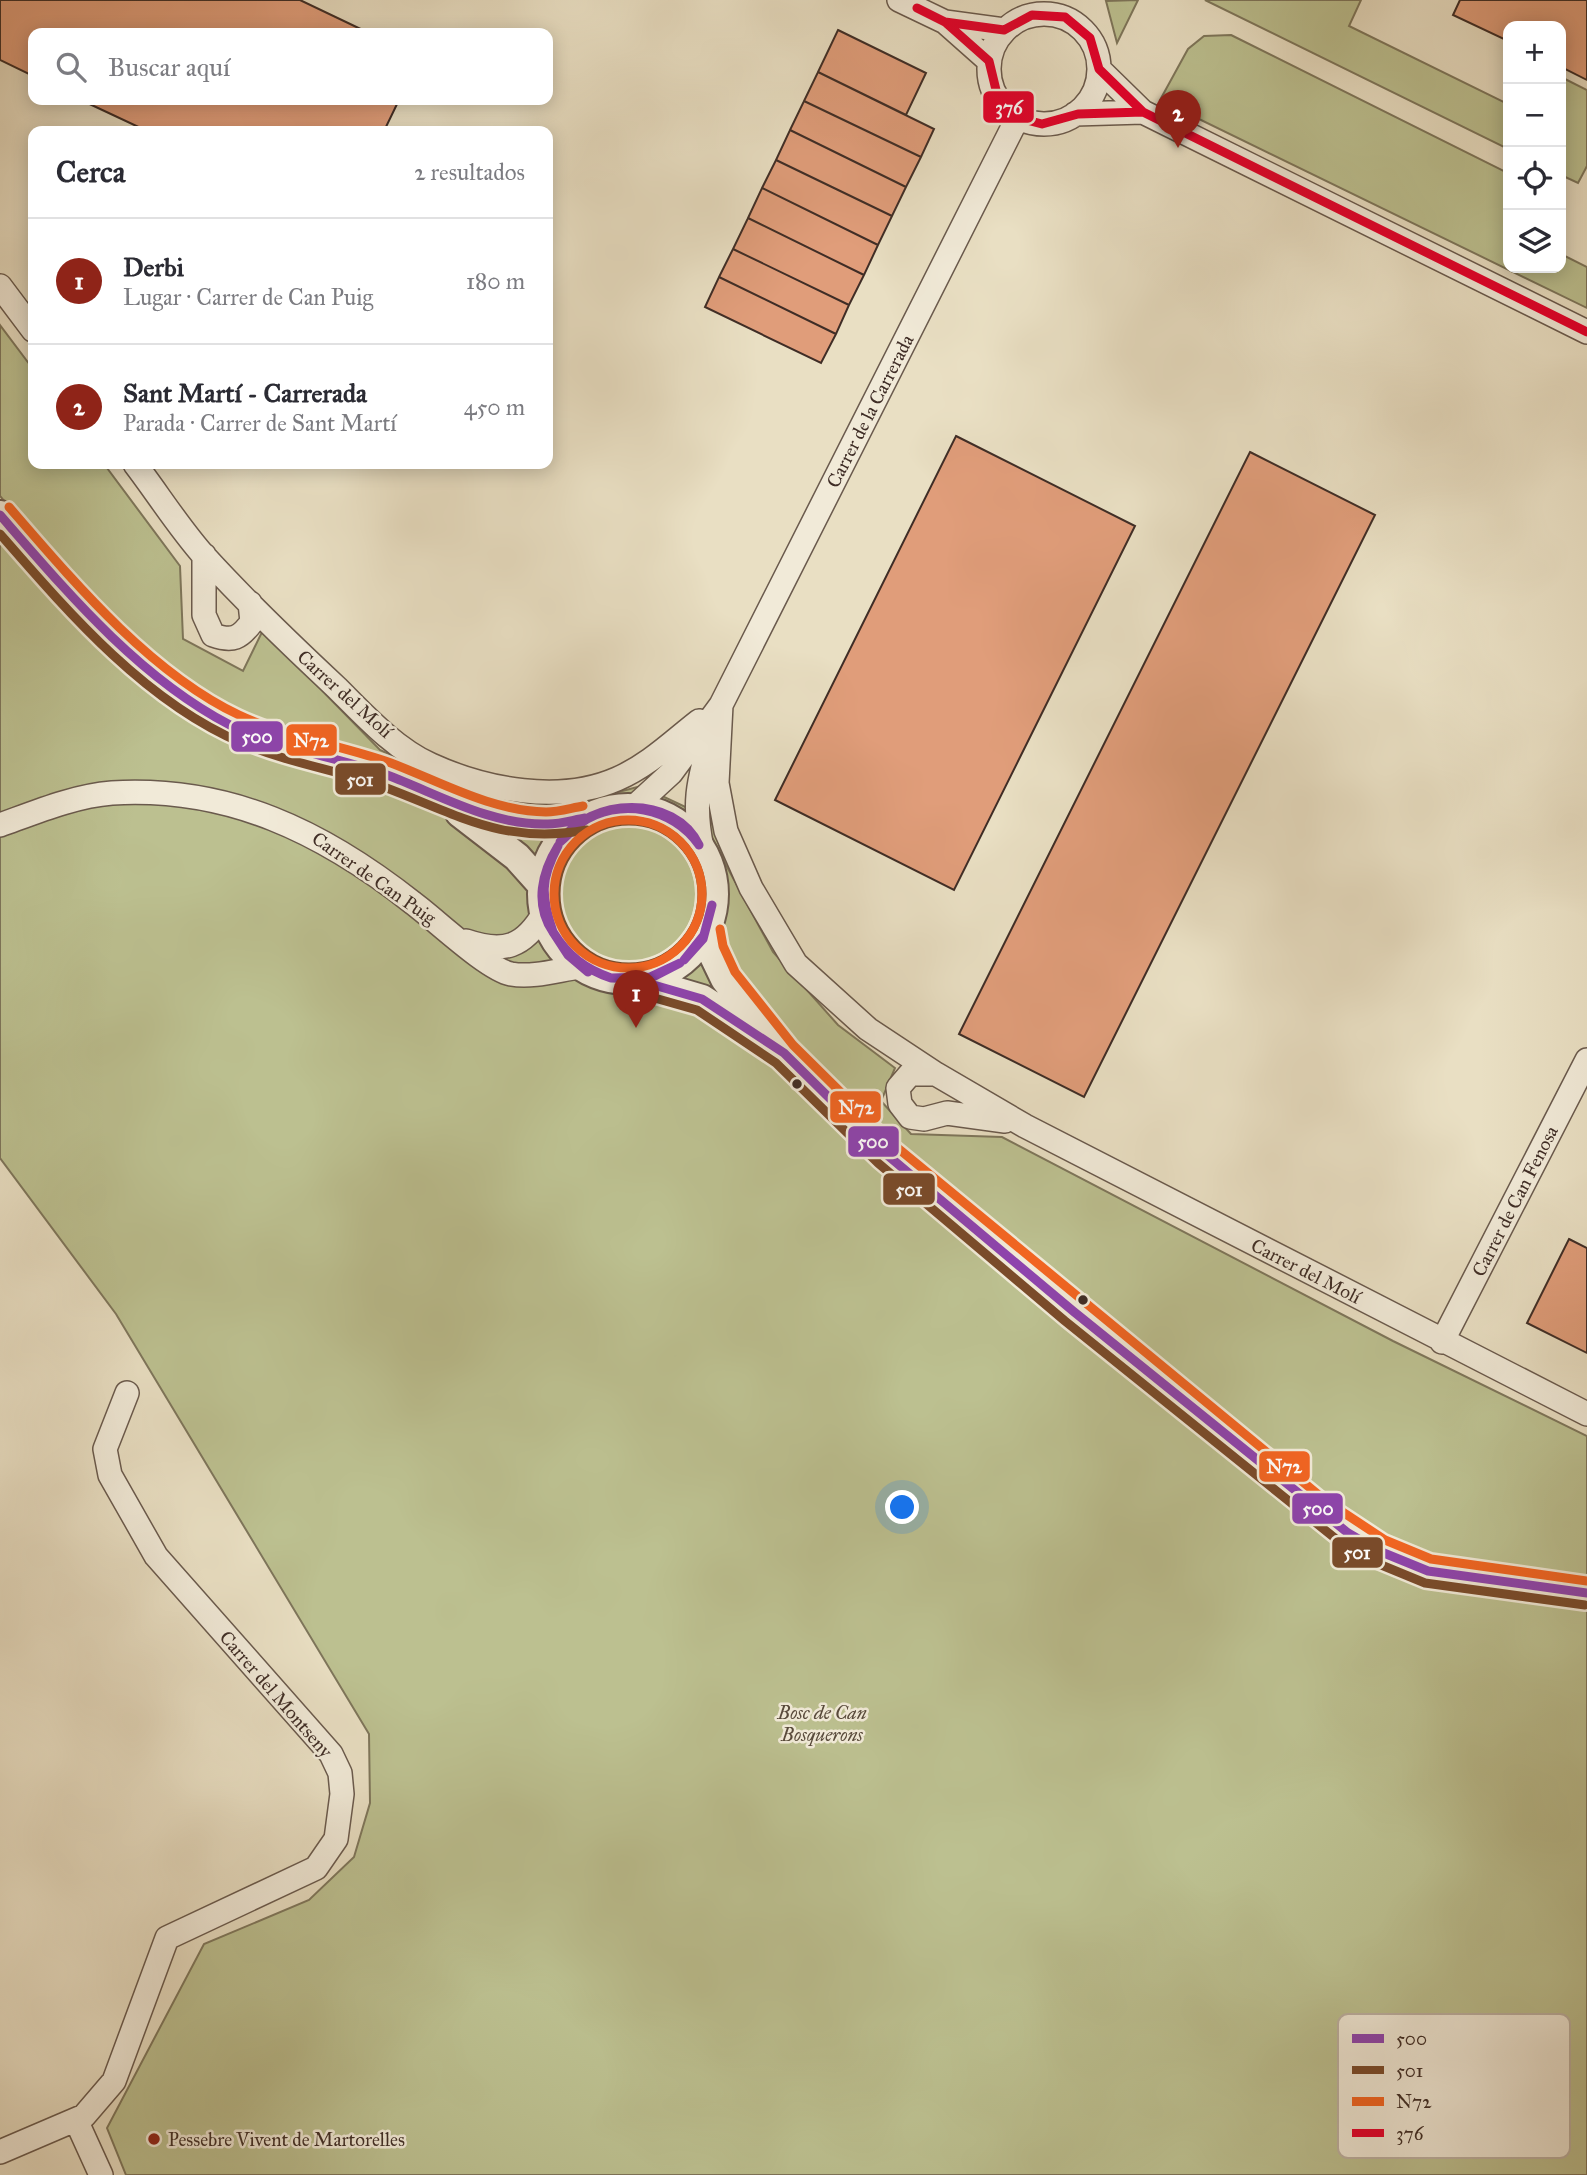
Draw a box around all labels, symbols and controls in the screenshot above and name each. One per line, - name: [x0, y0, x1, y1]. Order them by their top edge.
- map controls: [1503, 21, 1566, 273]
- button: +: [1503, 21, 1566, 84]
- search box: [28, 28, 553, 105]
- icon: search: [52, 48, 90, 86]
- text: Buscar aquí: [108, 51, 230, 83]
- button: −: [1503, 84, 1566, 147]
- line badge: 376: [982, 90, 1035, 124]
- pin: 2: [1155, 90, 1201, 148]
- text: 376: [995, 96, 1024, 120]
- button: locate: [1503, 147, 1566, 210]
- text: Cerca: [56, 154, 125, 190]
- text: 2 resultados: [414, 158, 525, 186]
- button: layers: [1503, 210, 1566, 273]
- text: Derbi: [123, 251, 184, 283]
- text: 1: [74, 267, 84, 295]
- text: 180 m: [466, 267, 525, 295]
- text: Lugar · Carrer de Can Puig: [123, 283, 373, 311]
- street label: Carrer de la Carrerada: [821, 330, 919, 491]
- text: Sant Martí - Carrerada: [123, 377, 367, 409]
- text: 2: [73, 393, 85, 421]
- text: 450 m: [464, 393, 525, 421]
- text: Parada · Carrer de Sant Martí: [123, 409, 397, 437]
- street label: Carrer del Molí: [293, 645, 398, 743]
- line badge: 500: [230, 720, 284, 753]
- line badge: N72: [285, 723, 338, 757]
- text: 500: [242, 725, 272, 748]
- text: N72: [293, 729, 329, 752]
- line badge: 501: [334, 762, 387, 796]
- text: 501: [346, 768, 374, 791]
- street label: Carrer de Can Puig: [307, 827, 441, 930]
- pin: 1: [613, 970, 659, 1028]
- unlabelled marker: [790, 1077, 804, 1091]
- line badge: N72: [829, 1090, 882, 1124]
- text: N72: [838, 1096, 874, 1119]
- street label: Carrer de Can Fenosa: [1467, 1121, 1563, 1280]
- line badge: 500: [847, 1125, 900, 1158]
- text: 500: [858, 1130, 888, 1153]
- line badge: 501: [882, 1172, 936, 1206]
- text: 501: [895, 1178, 923, 1201]
- street label: Carrer del Molí: [1247, 1233, 1365, 1309]
- unlabelled marker: [1076, 1293, 1090, 1307]
- line badge: N72: [1258, 1450, 1311, 1483]
- text: N72: [1266, 1455, 1302, 1478]
- your location: [885, 1490, 919, 1524]
- line badge: 500: [1291, 1492, 1344, 1525]
- text: 500: [1303, 1497, 1333, 1520]
- line badge: 501: [1331, 1536, 1384, 1569]
- text: 501: [1343, 1541, 1371, 1564]
- street label: Carrer del Montseny: [215, 1626, 338, 1763]
- park label: Bosc de Can Bosquerons: [776, 1701, 867, 1746]
- legend: [1338, 2014, 1570, 2158]
- text: 500: [1396, 2027, 1427, 2050]
- text: 501: [1396, 2059, 1423, 2082]
- text: N72: [1396, 2090, 1432, 2113]
- text: 376: [1396, 2122, 1425, 2145]
- place label: Pessebre Vivent de Martorelles: [168, 2128, 405, 2151]
- marker: Pessebre Vivent de Martorelles: [146, 2131, 162, 2147]

